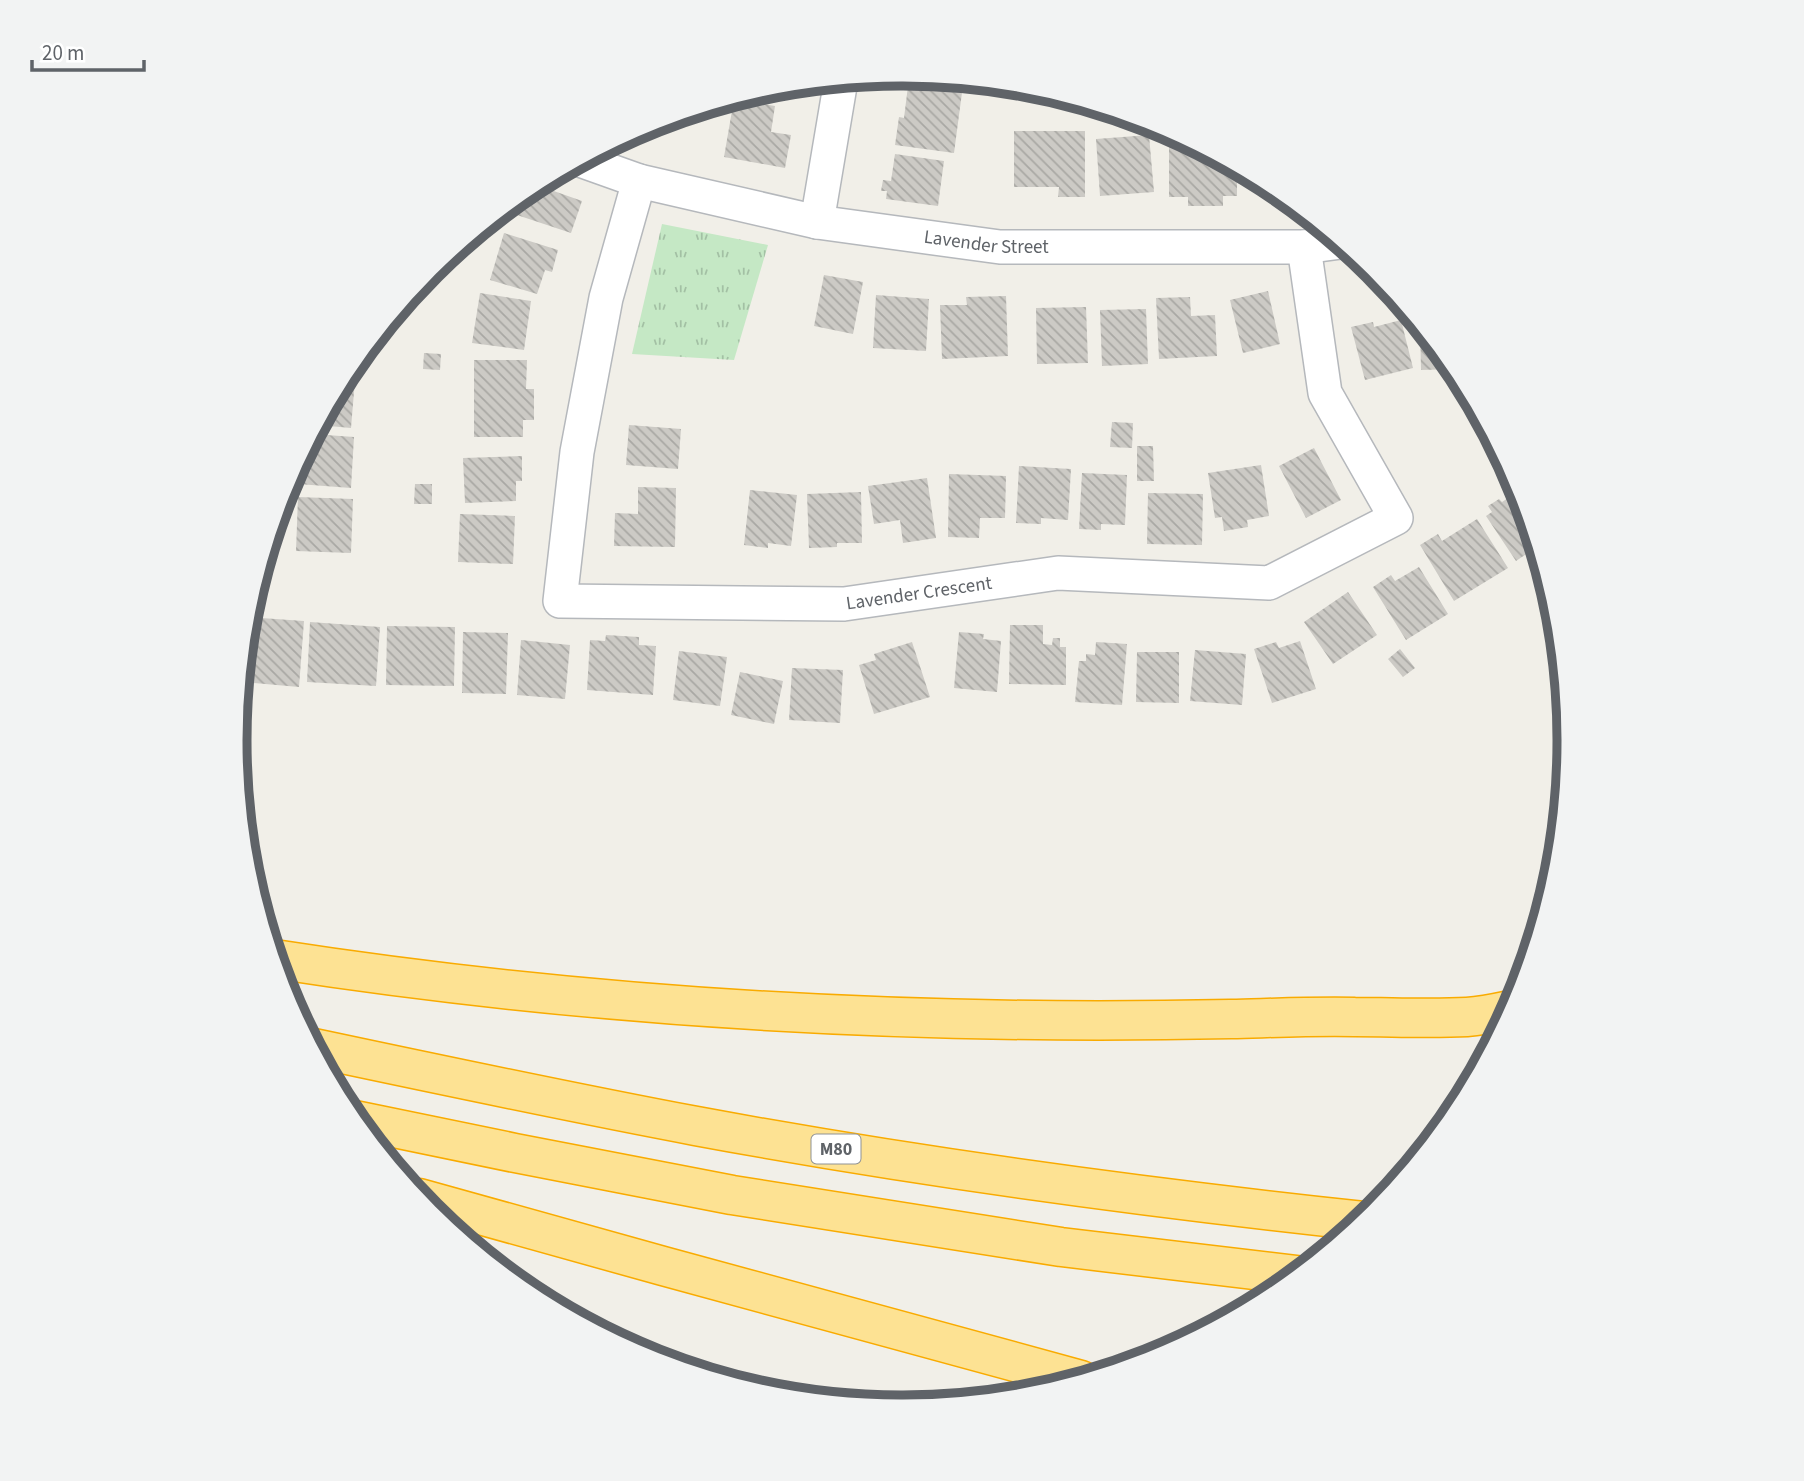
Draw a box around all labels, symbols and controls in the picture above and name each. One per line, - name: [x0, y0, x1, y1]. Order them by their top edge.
- scale bar: [32, 28, 144, 72]
- text: 20 m: [42, 38, 84, 68]
- street label: Lavender Street: [922, 223, 1049, 261]
- street label: Lavender Crescent: [844, 569, 994, 617]
- road number: M80: [812, 1134, 860, 1164]

